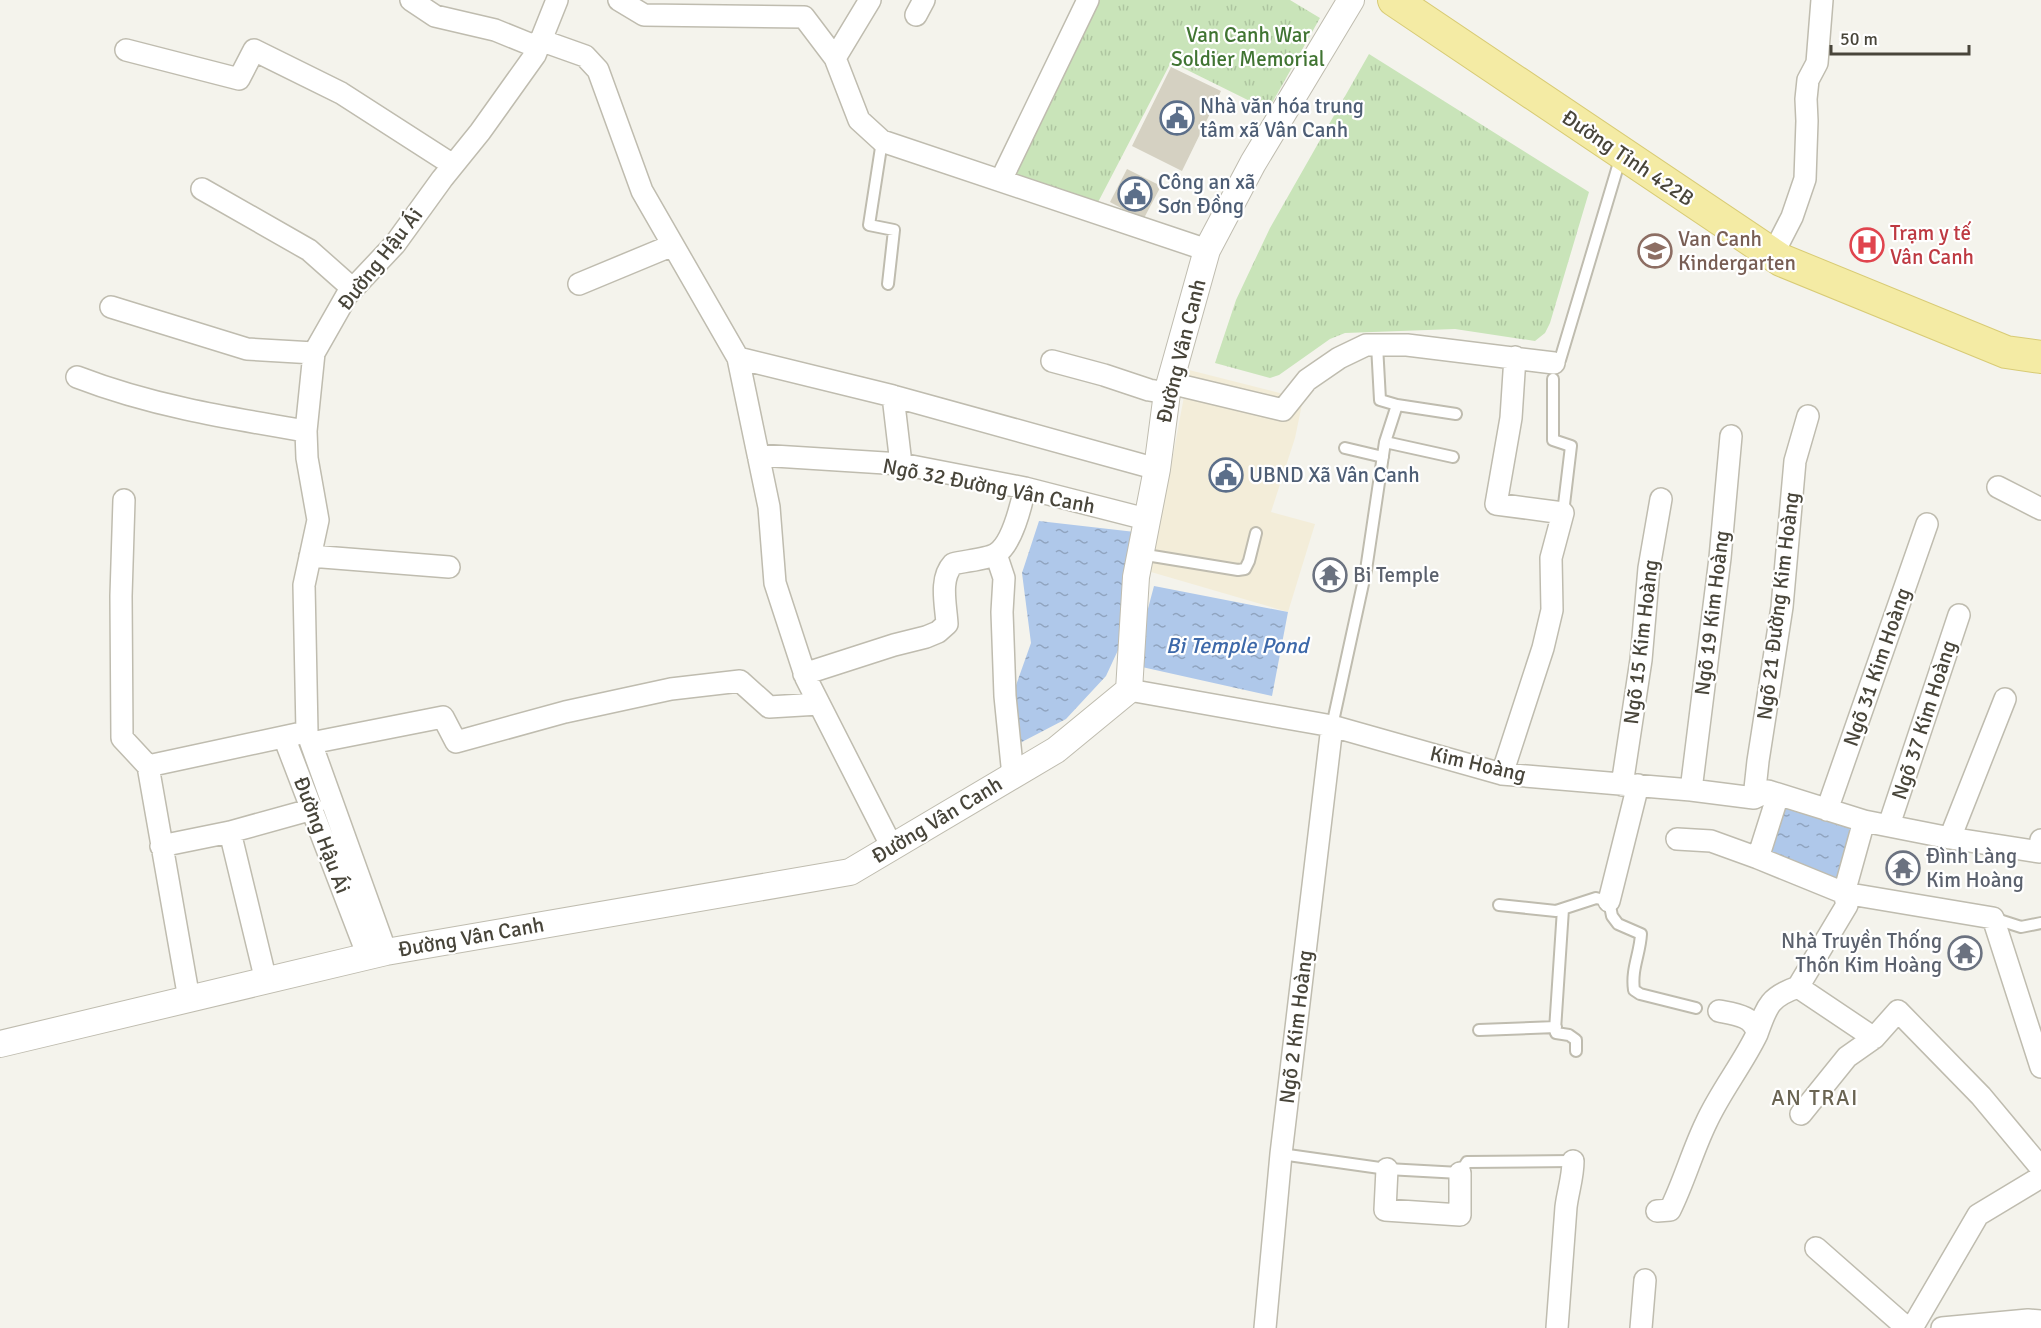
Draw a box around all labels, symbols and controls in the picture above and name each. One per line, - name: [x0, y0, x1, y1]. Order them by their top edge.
- scale bar: [1831, 18, 1969, 56]
- park label: Van Canh War Soldier Memorial: [1171, 22, 1325, 72]
- text: 50 m: [1840, 28, 1878, 50]
- place label: Nhà văn hóa trung tâm xã Vân Canh: [1200, 93, 1364, 143]
- public building icon: Nhà văn hóa trung tâm xã Vân Canh: [1159, 100, 1195, 136]
- street label: Đường Tỉnh 422B: [1557, 104, 1699, 212]
- place label: Công an xã Sơn Đồng: [1158, 169, 1256, 219]
- public building icon: Công an xã Sơn Đồng: [1117, 176, 1153, 212]
- street label: Đường Hậu Ái: [332, 203, 428, 315]
- place label: Trạm y tế Vân Canh: [1890, 220, 1974, 270]
- place label: Van Canh Kindergarten: [1678, 226, 1796, 276]
- hospital icon: Trạm y tế Vân Canh: [1849, 227, 1885, 263]
- school or university icon: Van Canh Kindergarten: [1637, 233, 1673, 269]
- street label: Đường Vân Canh: [1151, 276, 1211, 426]
- street label: Ngõ 32 Đường Vân Canh: [881, 453, 1097, 519]
- public building icon: UBND Xã Vân Canh: [1208, 457, 1244, 493]
- place label: UBND Xã Vân Canh: [1249, 462, 1420, 488]
- street label: Ngõ 21 Đường Kim Hoàng: [1751, 490, 1805, 722]
- street label: Ngõ 19 Kim Hoàng: [1689, 529, 1735, 697]
- temple icon: Bi Temple: [1312, 557, 1348, 593]
- street label: Ngõ 15 Kim Hoàng: [1618, 558, 1664, 726]
- place label: Bi Temple: [1353, 562, 1439, 588]
- street label: Ngõ 31 Kim Hoàng: [1838, 584, 1916, 750]
- water label: Bi Temple Pond: [1166, 632, 1311, 659]
- street label: Ngõ 37 Kim Hoàng: [1886, 637, 1962, 803]
- street label: Kim Hoàng: [1427, 740, 1529, 788]
- street label: Đường Vân Canh: [867, 771, 1007, 869]
- street label: Đường Hậu Ái: [288, 773, 356, 897]
- place label: Đình Làng Kim Hoàng: [1926, 843, 2024, 893]
- temple icon: Đình Làng Kim Hoàng: [1885, 850, 1921, 886]
- street label: Đường Vân Canh: [396, 911, 546, 963]
- place label: Nhà Truyền Thống Thôn Kim Hoàng: [1781, 928, 1942, 978]
- temple icon: Nhà Truyền Thống Thôn Kim Hoàng: [1947, 935, 1983, 971]
- street label: Ngõ 2 Kim Hoàng: [1274, 949, 1318, 1105]
- district label: AN TRAI: [1771, 1084, 1859, 1111]

